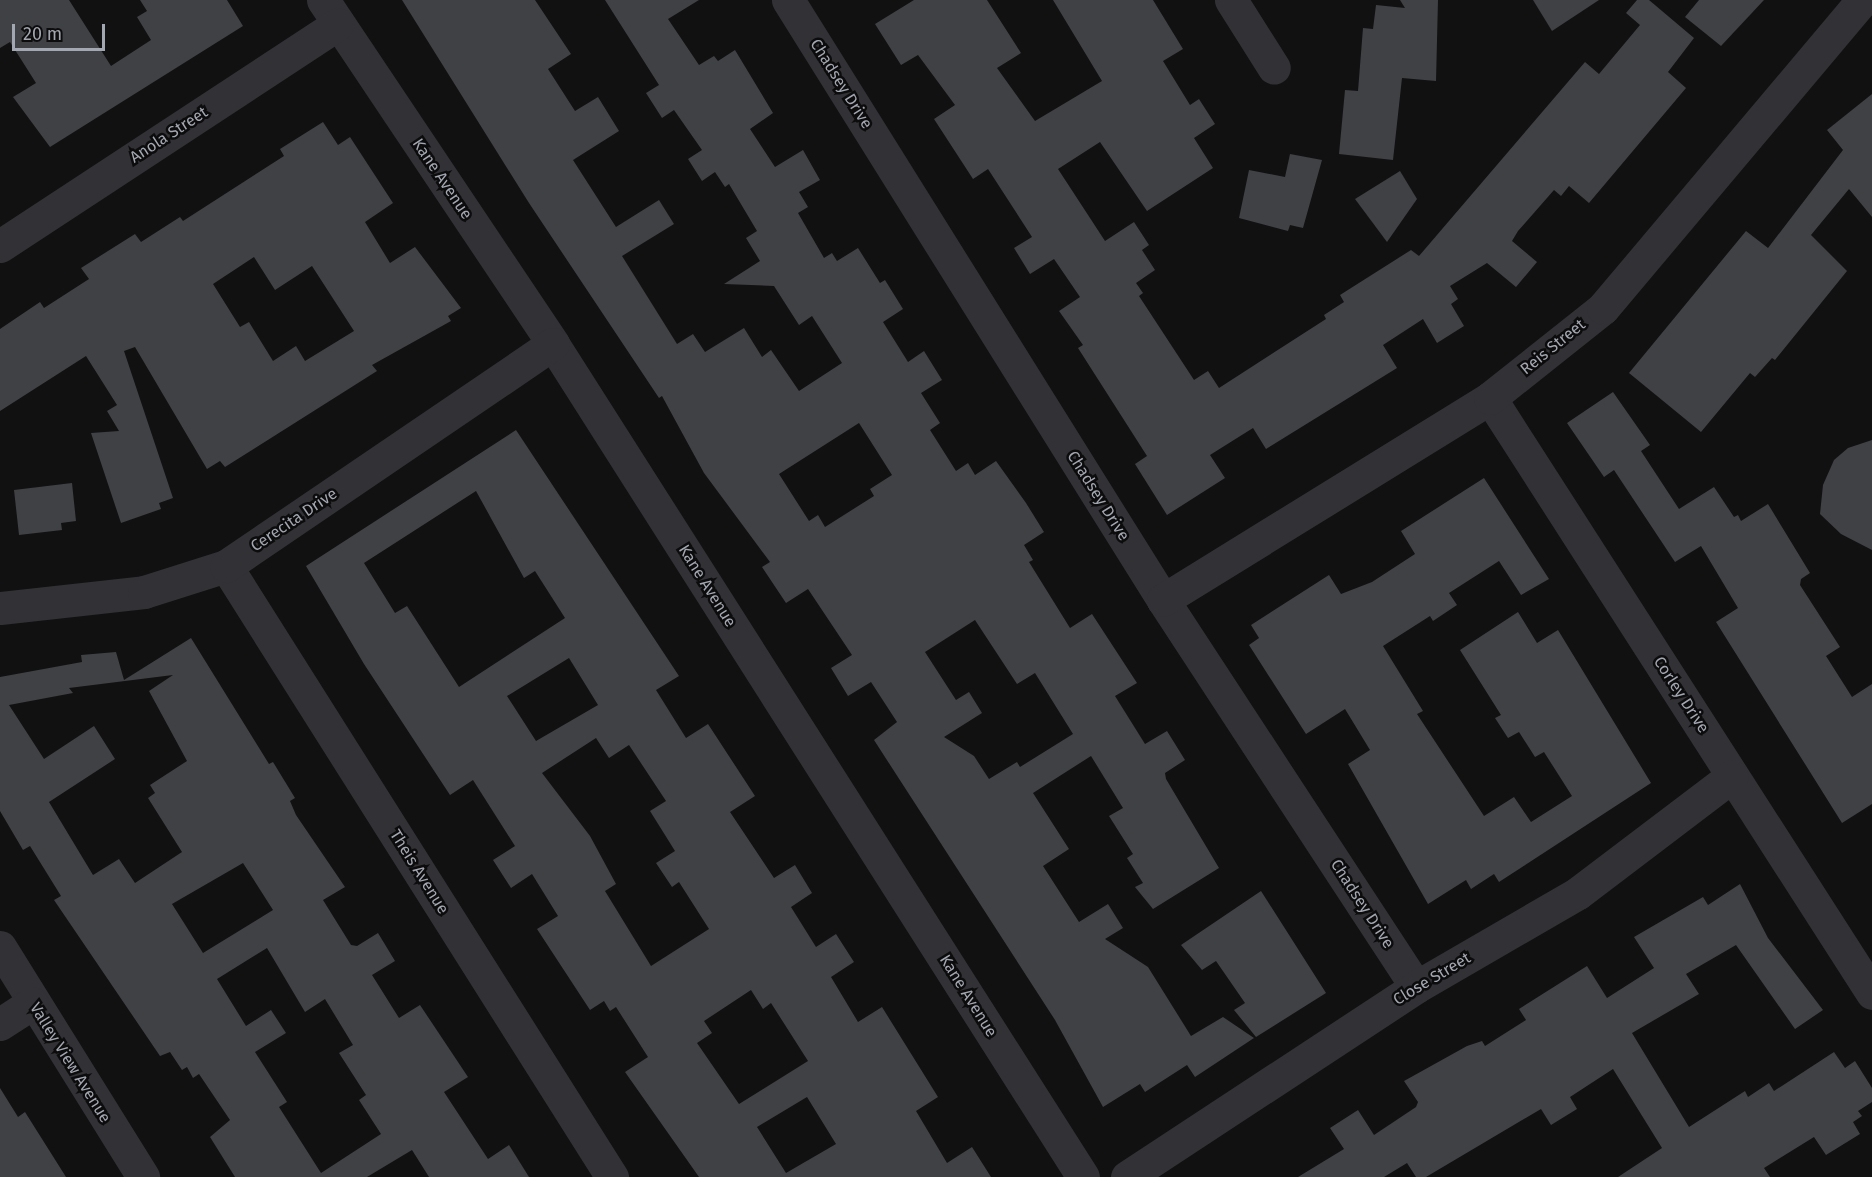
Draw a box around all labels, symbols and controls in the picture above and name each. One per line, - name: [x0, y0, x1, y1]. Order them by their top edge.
- scale bar: [15, 12, 108, 50]
- text: 20 m: [23, 23, 62, 45]
- street label: Chadsey Drive: [806, 36, 876, 132]
- street label: Anola Street: [127, 103, 211, 167]
- street label: Kane Avenue: [408, 135, 476, 223]
- street label: Reis Street: [1517, 315, 1589, 379]
- street label: Chadsey Drive: [1063, 448, 1133, 544]
- street label: Cerecita Drive: [247, 484, 341, 556]
- street label: Kane Avenue: [674, 541, 740, 631]
- street label: Corley Drive: [1649, 653, 1713, 737]
- street label: Theis Avenue: [386, 826, 452, 918]
- street label: Chadsey Drive: [1326, 856, 1398, 952]
- street label: Close Street: [1390, 948, 1474, 1010]
- street label: Kane Avenue: [935, 951, 1001, 1041]
- street label: Valley View Avenue: [25, 999, 115, 1127]

